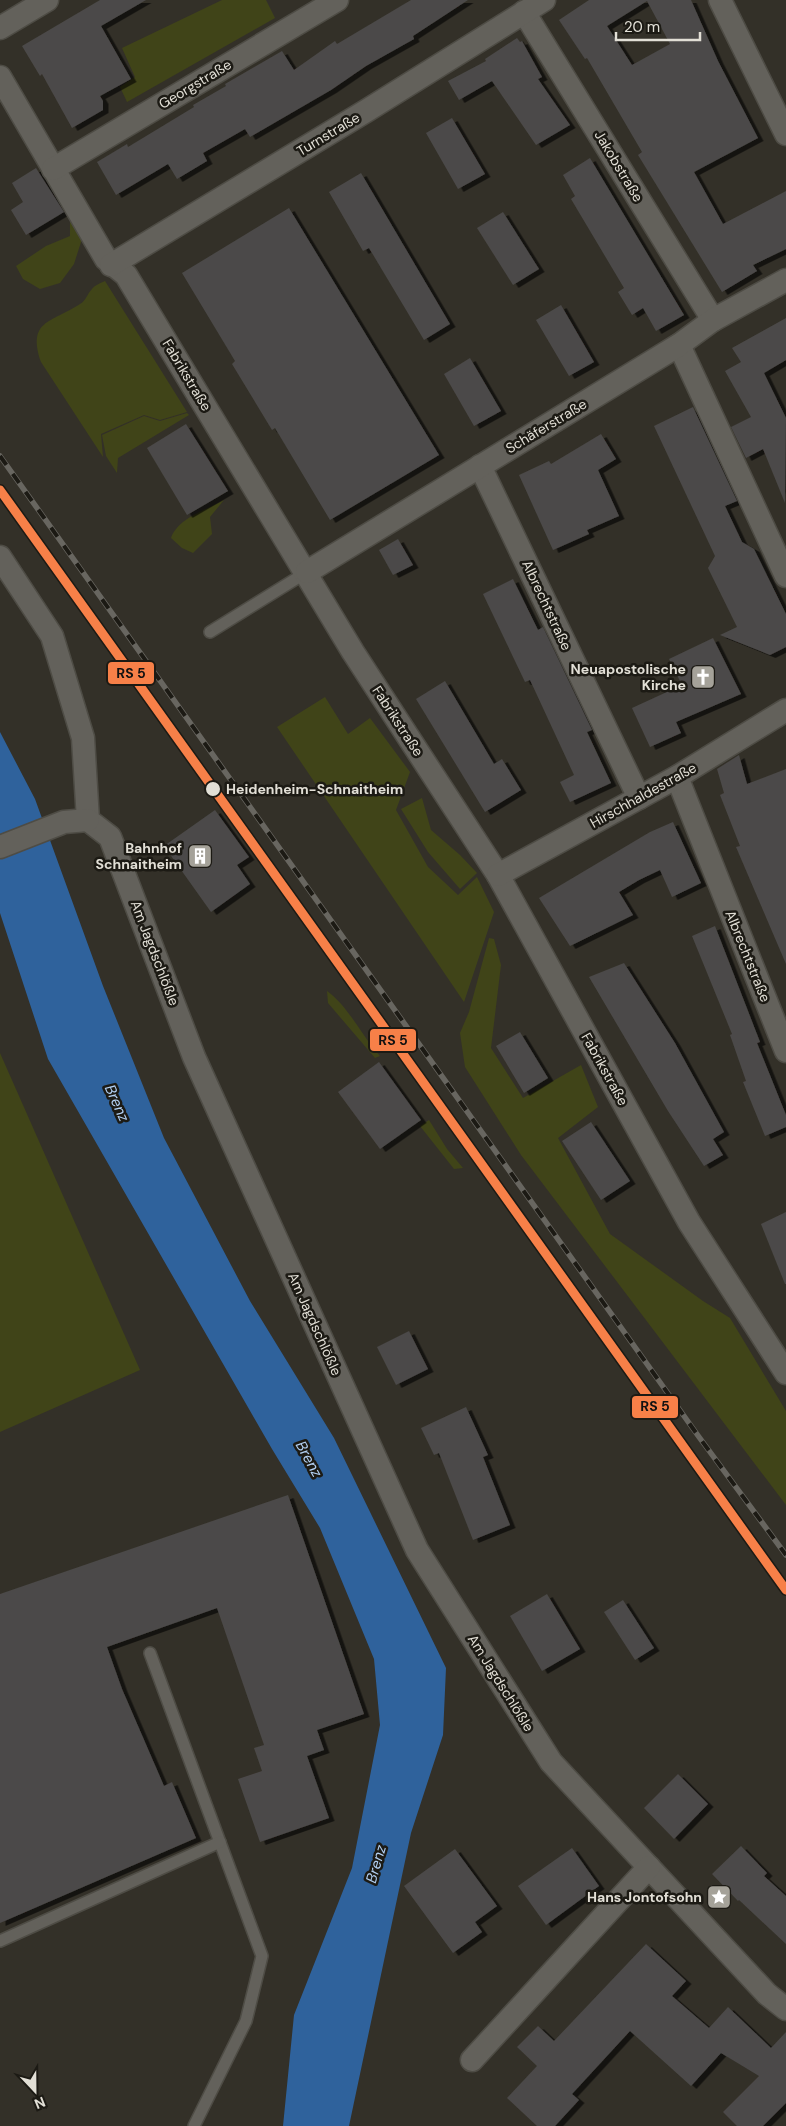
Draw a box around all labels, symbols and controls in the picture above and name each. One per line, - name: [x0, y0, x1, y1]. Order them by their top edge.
- scale bar: [616, 10, 700, 42]
- text: 20 m: [624, 17, 660, 37]
- street label: Georgstraße: [155, 55, 235, 113]
- street label: Turnstraße: [293, 108, 363, 160]
- street label: Jakobstraße: [591, 127, 647, 205]
- street label: Fabrikstraße: [159, 336, 215, 414]
- street label: Schäferstraße: [502, 395, 590, 457]
- street label: Albrechtstraße: [518, 557, 576, 653]
- place label: Neuapostolische Kirche: [571, 660, 686, 694]
- line badge: RS 5: [107, 661, 155, 685]
- text: RS 5: [116, 664, 146, 682]
- church icon: Neuapostolische Kirche: [690, 664, 716, 690]
- street label: Fabrikstraße: [369, 682, 428, 760]
- street label: Hirschhaldestraße: [587, 758, 699, 832]
- marker: Heidenheim-Schnaitheim: [204, 780, 222, 798]
- place label: Heidenheim-Schnaitheim: [226, 780, 403, 798]
- place label: Bahnhof Schnaitheim: [96, 839, 182, 873]
- building icon: Bahnhof Schnaitheim: [187, 843, 213, 869]
- street label: Am Jagdschlößle: [127, 898, 183, 1008]
- street label: Albrechtstraße: [721, 907, 775, 1005]
- line badge: RS 5: [369, 1028, 417, 1052]
- street label: Fabrikstraße: [578, 1029, 632, 1109]
- text: RS 5: [378, 1031, 408, 1049]
- water label: Brenz: [100, 1081, 134, 1125]
- street label: Am Jagdschlößle: [284, 1270, 346, 1379]
- line badge: RS 5: [631, 1395, 679, 1419]
- text: RS 5: [640, 1397, 670, 1415]
- water label: Brenz: [291, 1437, 327, 1481]
- street label: Am Jagdschlößle: [464, 1631, 538, 1735]
- water label: Brenz: [361, 1843, 391, 1885]
- place icon: Hans Jontofsohn: [706, 1884, 732, 1910]
- place label: Hans Jontofsohn: [587, 1888, 702, 1906]
- north arrow: [10, 2066, 60, 2116]
- text: N: [32, 2093, 48, 2113]

